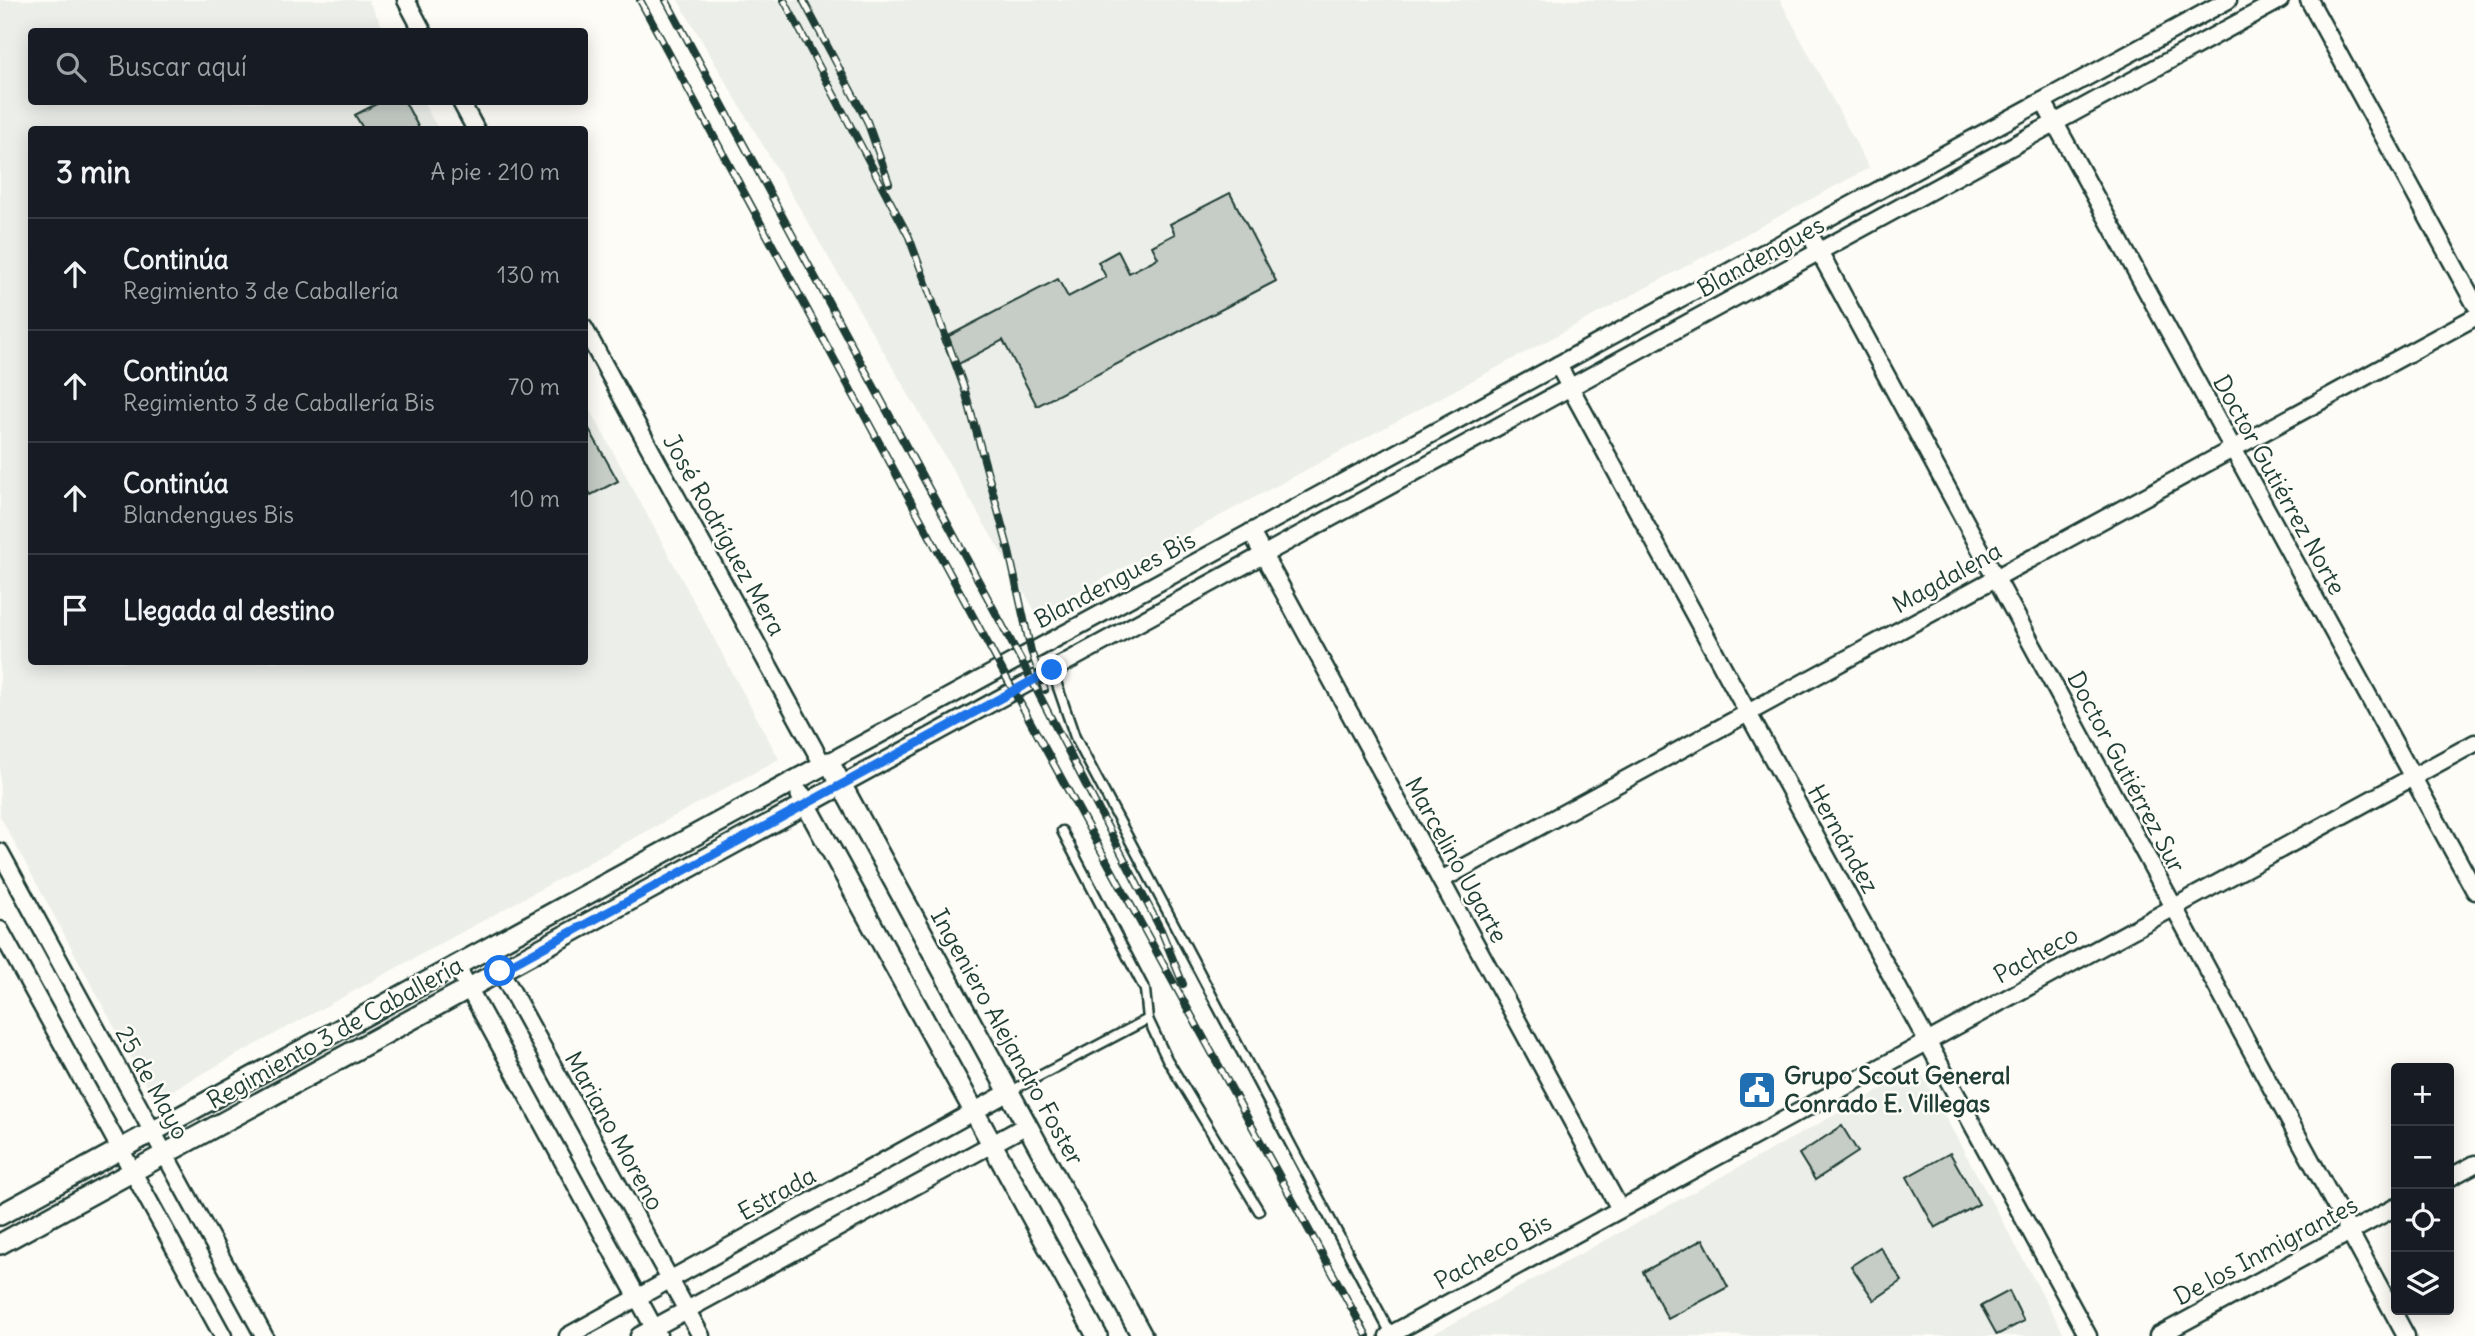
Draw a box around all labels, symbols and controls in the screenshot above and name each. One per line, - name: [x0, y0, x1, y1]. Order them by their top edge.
- search box: [28, 28, 588, 105]
- icon: search: [52, 48, 90, 86]
- text: Buscar aquí: [108, 50, 247, 83]
- text: 3 min: [56, 153, 131, 191]
- text: A pie · 210 m: [431, 157, 560, 186]
- street label: Blandengues: [1692, 209, 1829, 303]
- text: Continúa: [123, 243, 229, 276]
- icon: ahead: [56, 255, 94, 293]
- text: 130 m: [497, 260, 560, 289]
- text: Regimiento 3 de Caballería: [123, 276, 399, 305]
- text: Continúa: [123, 355, 229, 388]
- icon: ahead: [56, 367, 94, 405]
- street label: Doctor Gutiérrez Norte: [2207, 369, 2353, 600]
- text: 70 m: [508, 372, 560, 401]
- text: Regimiento 3 de Caballería Bis: [123, 388, 435, 417]
- street label: José Rodríguez Mera: [657, 428, 793, 641]
- text: Continúa: [123, 467, 229, 500]
- icon: ahead: [56, 479, 94, 517]
- text: 10 m: [510, 484, 560, 513]
- text: Blandengues Bis: [123, 500, 294, 529]
- street label: Blandengues Bis: [1029, 524, 1200, 634]
- street label: Magdalena: [1887, 535, 2006, 619]
- icon: arrive: [56, 591, 94, 629]
- text: Llegada al destino: [123, 594, 335, 627]
- route end: [1036, 654, 1067, 685]
- street label: Doctor Gutiérrez Sur: [2061, 666, 2193, 878]
- street label: Marcelino Ugarte: [1399, 771, 1515, 948]
- street label: Hernández: [1802, 779, 1886, 898]
- street label: Ingeniero Alejandro Foster: [925, 903, 1091, 1170]
- street label: Pacheco: [1988, 919, 2083, 990]
- street label: Regimiento 3 de Caballería: [201, 949, 468, 1115]
- route start: [484, 955, 515, 986]
- street label: 25 de Mayo: [109, 1020, 196, 1145]
- street label: Mariano Moreno: [559, 1046, 671, 1215]
- place label: Grupo Scout General Conrado E. Villegas: [1784, 1060, 2010, 1118]
- map controls: [2391, 1063, 2454, 1315]
- button: +: [2391, 1063, 2454, 1126]
- public building icon: Grupo Scout General Conrado E. Villegas: [1736, 1069, 1778, 1111]
- button: −: [2391, 1126, 2454, 1189]
- street label: Estrada: [732, 1160, 821, 1227]
- street label: De los Inmigrantes: [2169, 1189, 2363, 1311]
- button: locate: [2391, 1189, 2454, 1252]
- street label: Pacheco Bis: [1429, 1207, 1556, 1296]
- button: layers: [2391, 1252, 2454, 1315]

